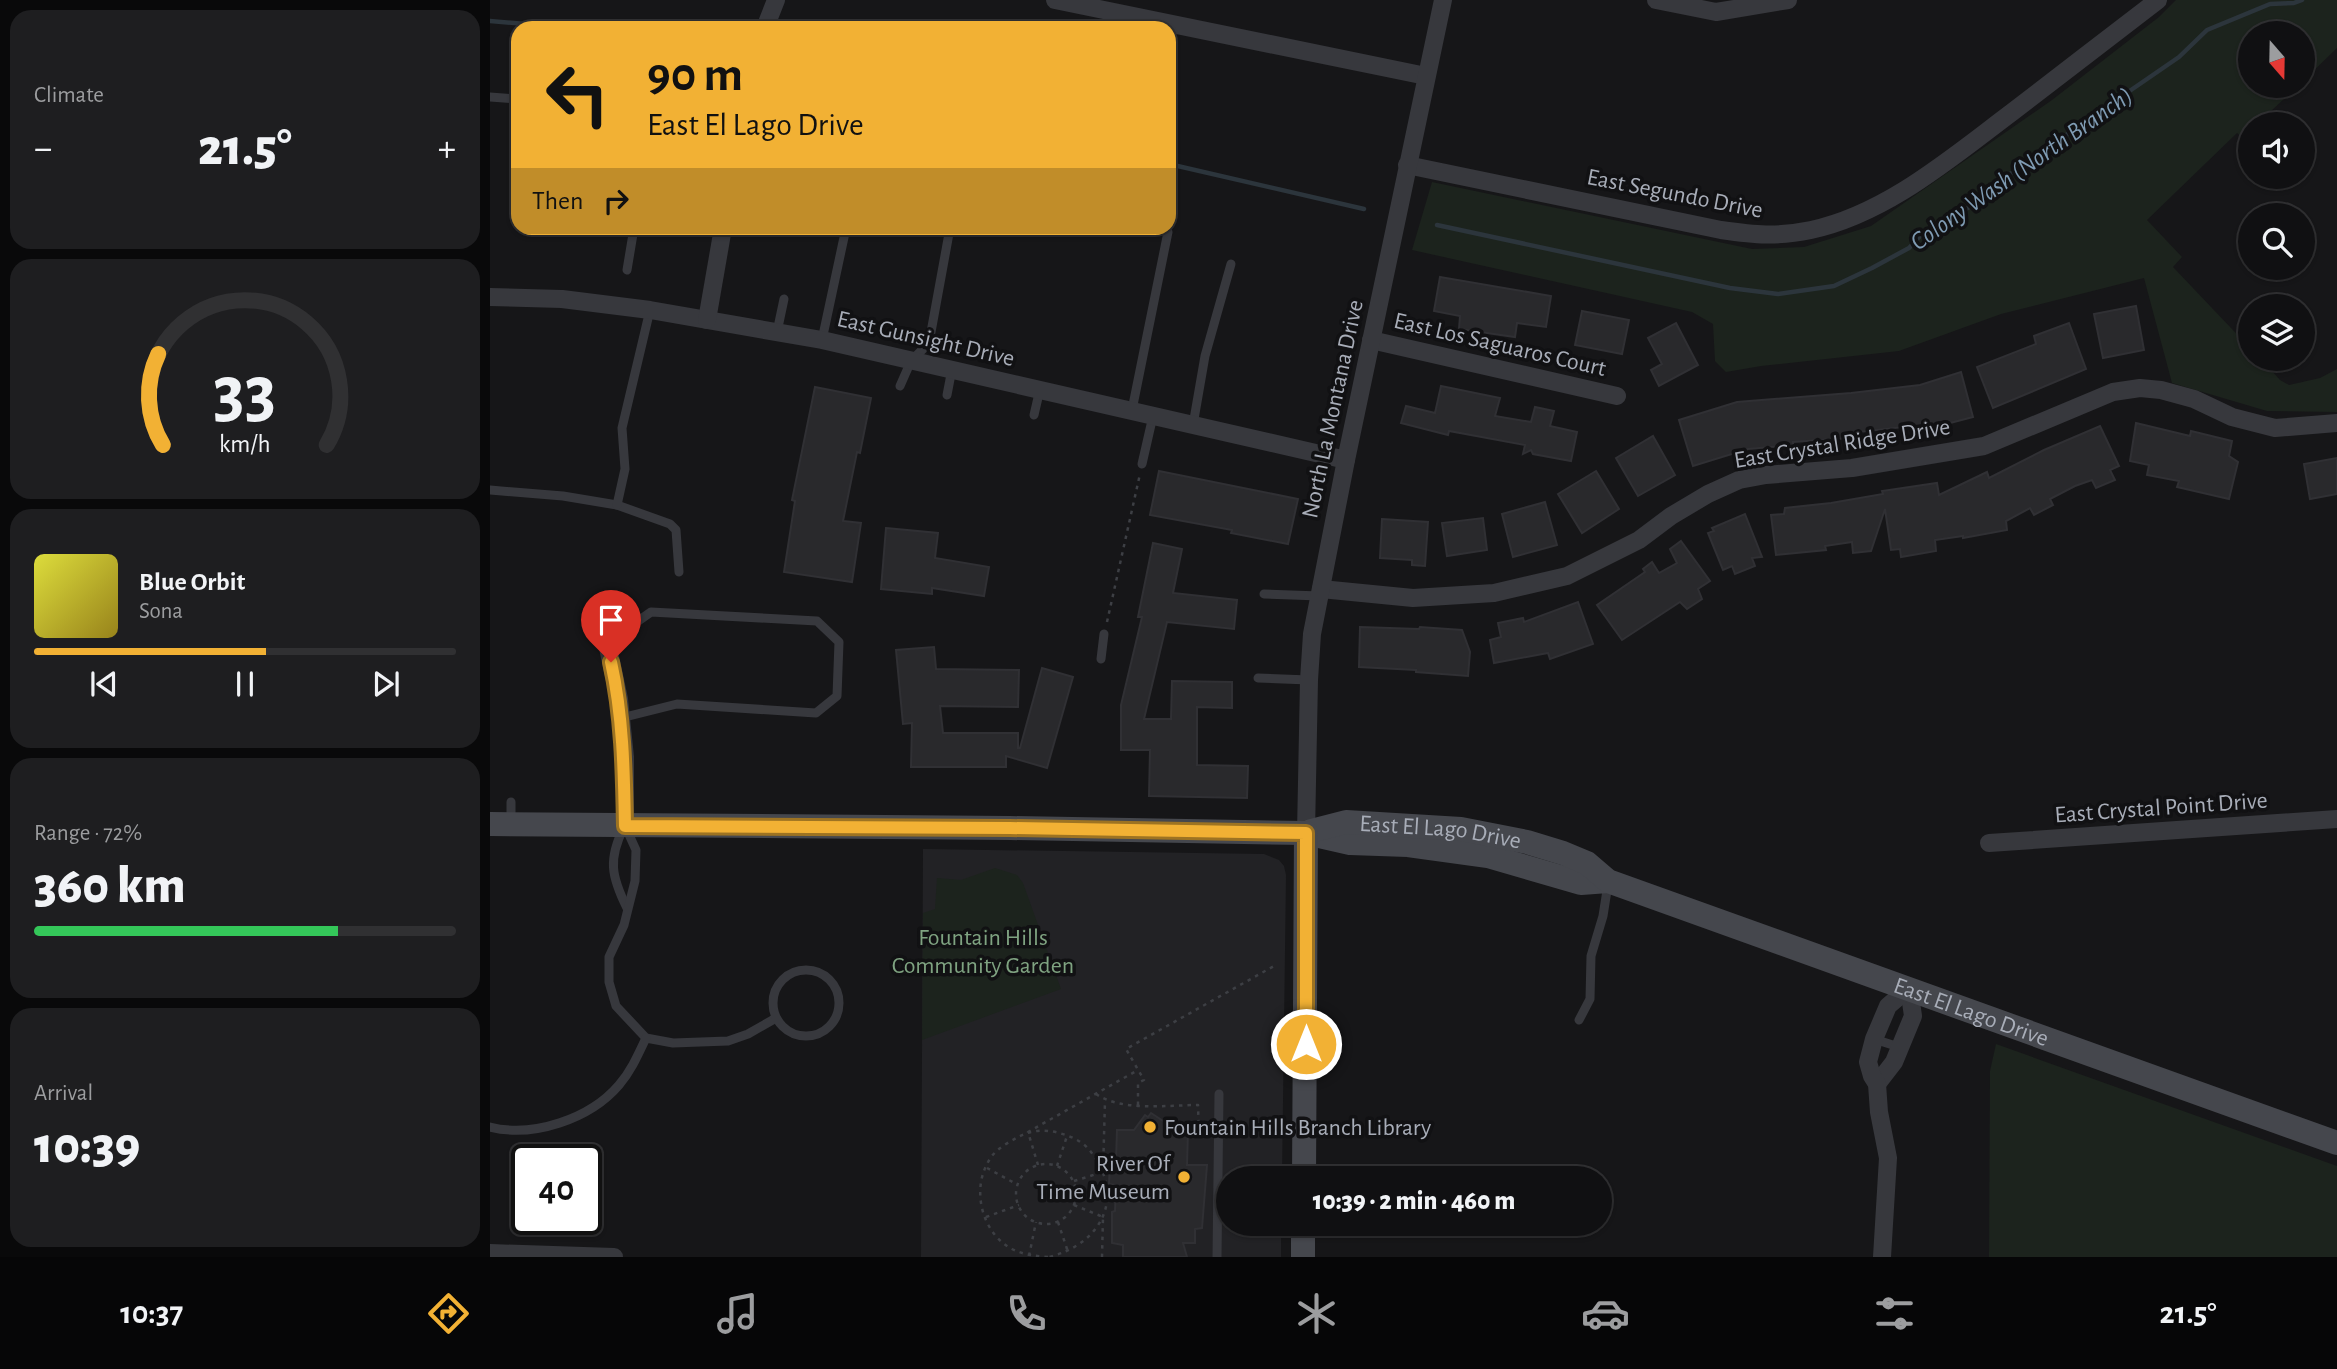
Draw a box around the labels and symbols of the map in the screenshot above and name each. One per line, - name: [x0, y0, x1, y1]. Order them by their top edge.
- north arrow: [2238, 21, 2315, 98]
- water label: Colony Wash (North Branch): [1906, 82, 2137, 255]
- street label: East Segundo Drive: [1585, 165, 1765, 223]
- street label: North La Montana Drive: [1298, 298, 1368, 521]
- street label: East Gunsight Drive: [835, 307, 1017, 371]
- street label: East Los Saguaros Court: [1391, 309, 1609, 381]
- street label: East Crystal Ridge Drive: [1732, 415, 1952, 473]
- pin: [581, 590, 641, 662]
- street label: East Crystal Point Drive: [2054, 789, 2268, 827]
- street label: East El Lago Drive: [1359, 812, 1523, 854]
- park label: Fountain Hills Community Garden: [892, 926, 1074, 978]
- street label: East El Lago Drive: [1890, 974, 2052, 1051]
- position arrow: [1269, 1007, 1343, 1081]
- place label: Fountain Hills Branch Library: [1164, 1116, 1431, 1140]
- marker: Fountain Hills Branch Library: [1142, 1119, 1158, 1135]
- speed limit sign: 40: [511, 1144, 602, 1235]
- place label: River Of Time Museum: [1036, 1152, 1172, 1204]
- marker: River Of Time Museum: [1176, 1169, 1192, 1185]

